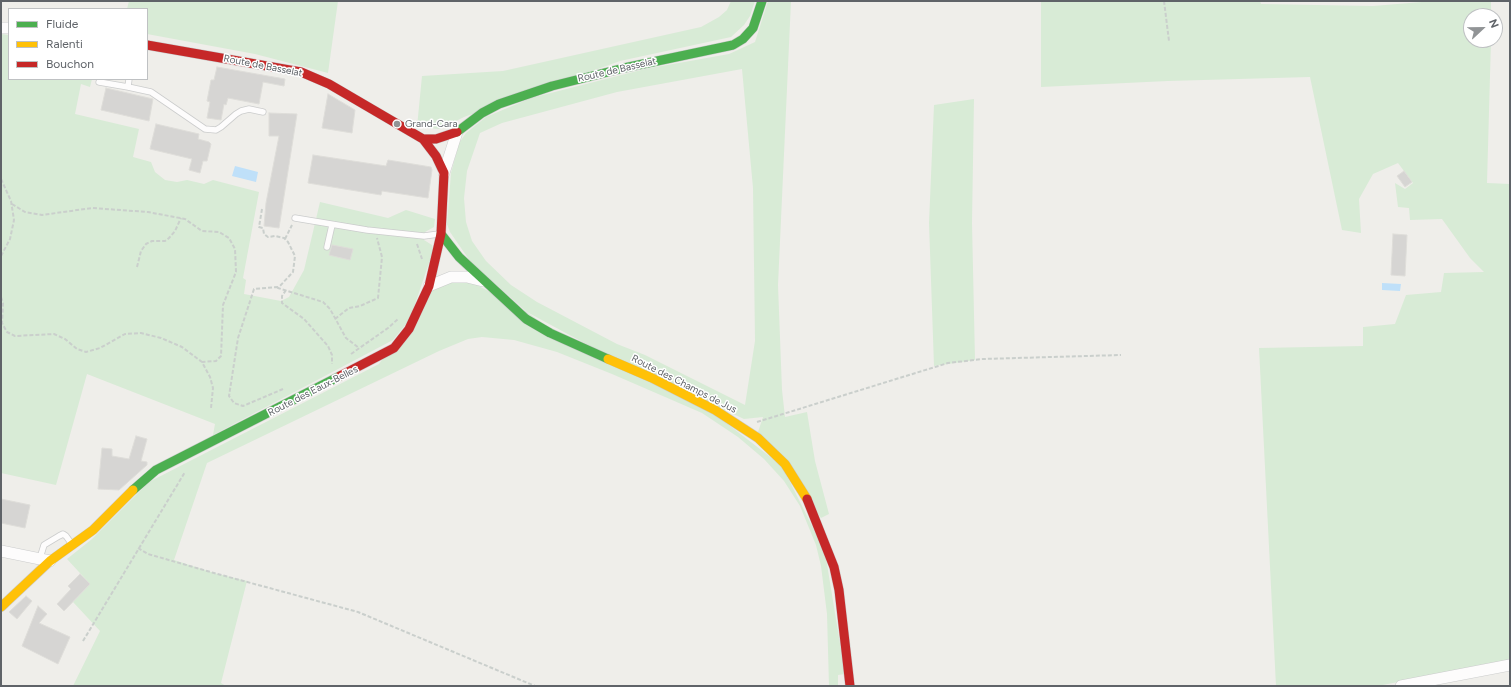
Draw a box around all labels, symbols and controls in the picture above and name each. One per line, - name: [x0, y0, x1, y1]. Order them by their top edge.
- legend: [8, 8, 148, 80]
- north arrow: [1463, 8, 1503, 48]
- text: Fluide: [46, 17, 78, 31]
- text: N: [1486, 17, 1501, 30]
- text: Ralenti: [46, 37, 83, 51]
- street label: Route de Basselat: [223, 52, 303, 80]
- street label: Route de Basselat: [577, 55, 657, 85]
- text: Bouchon: [46, 57, 94, 71]
- place label: Grand-Cara: [405, 118, 457, 130]
- marker: Grand-Cara: [392, 119, 402, 129]
- street label: Route des Champs de Jus: [629, 352, 739, 416]
- street label: Route des Eaux-Belles: [266, 363, 360, 419]

